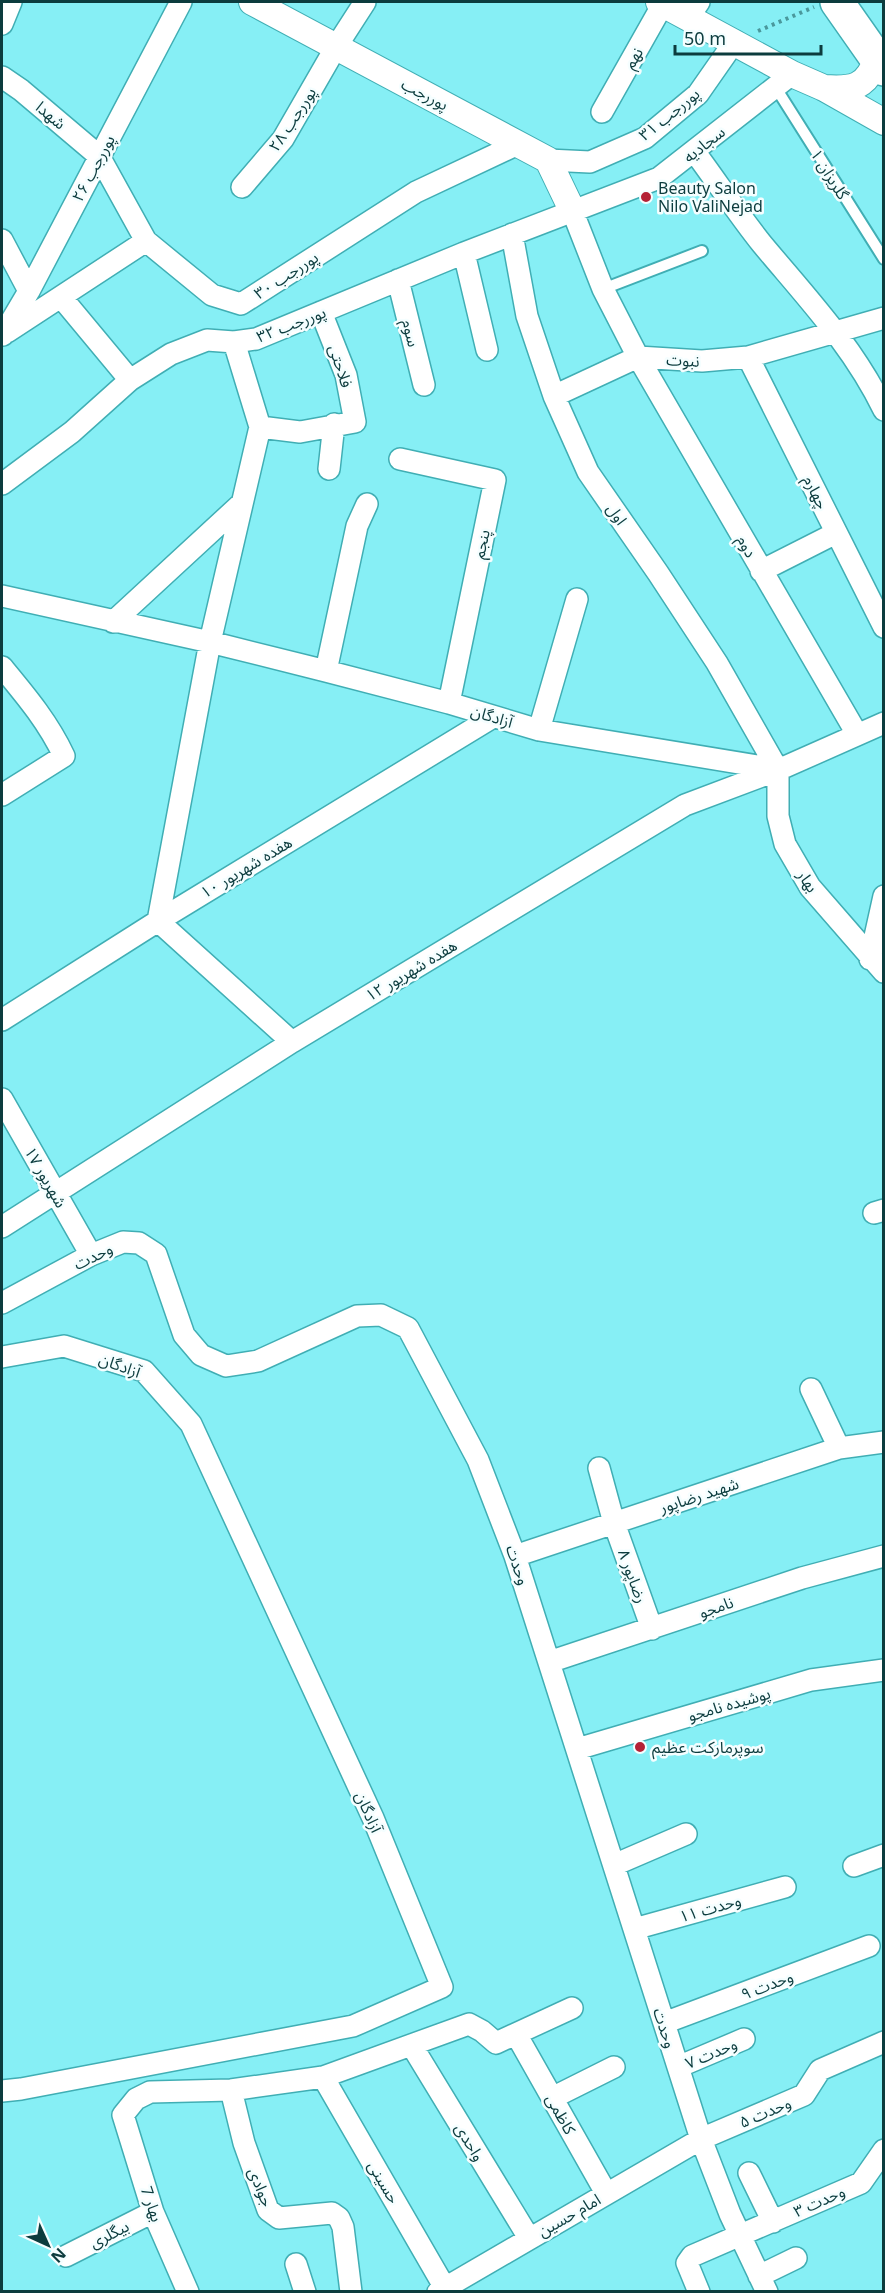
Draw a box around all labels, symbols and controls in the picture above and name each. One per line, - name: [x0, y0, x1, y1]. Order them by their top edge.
- scale bar: [675, 18, 820, 56]
- text: 50 m: [684, 26, 726, 50]
- street label: نهم: [618, 43, 650, 74]
- street label: پوررجب: [398, 72, 452, 116]
- street label: پوررجب ۲۸: [263, 82, 321, 156]
- street label: پوررجب ۳۱: [634, 83, 704, 146]
- street label: شهدا: [31, 96, 71, 134]
- street label: سجادیه: [678, 121, 730, 167]
- street label: پوررجب ۲۶: [66, 131, 120, 205]
- street label: گلریزان ۱: [806, 144, 854, 204]
- place label: Beauty Salon Nilo ValiNejad: [658, 177, 763, 217]
- marker: Beauty Salon Nilo ValiNejad: [639, 190, 653, 204]
- street label: پوررجب ۳۰: [249, 246, 323, 304]
- street label: پوررجب ۳۲: [253, 301, 329, 347]
- street label: سوم: [395, 317, 425, 350]
- street label: فلاحتی: [324, 342, 358, 390]
- street label: نبوت: [666, 348, 700, 372]
- street label: چهارم: [796, 471, 834, 514]
- street label: اول: [602, 499, 632, 529]
- street label: پنجم: [467, 527, 497, 561]
- street label: دوم: [730, 531, 762, 562]
- street label: آزادگان: [468, 699, 517, 733]
- street label: هفده شهریور ۱۰: [196, 831, 296, 903]
- street label: بهار: [792, 865, 824, 897]
- street label: هفده شهریور ۱۲: [361, 934, 461, 1006]
- street label: ۱۷ شهریور: [20, 1142, 72, 1212]
- street label: وحدت: [70, 1237, 116, 1275]
- street label: آزادگان: [96, 1347, 145, 1383]
- street label: شهید رضاپور: [656, 1472, 741, 1519]
- street label: وحدت: [501, 1542, 535, 1588]
- street label: رضاپور ۸: [613, 1546, 653, 1606]
- street label: نامجو: [696, 1591, 736, 1623]
- street label: پوشیده نامجو: [685, 1682, 773, 1726]
- place label: سوپرمارکت عظیم: [652, 1736, 763, 1760]
- marker: سوپرمارکت عظیم: [633, 1740, 647, 1754]
- street label: آزادگان: [350, 1788, 388, 1837]
- street label: وحدت ۱۱: [676, 1889, 744, 1927]
- street label: وحدت ۹: [738, 1965, 796, 2005]
- street label: وحدت: [648, 2005, 682, 2051]
- street label: وحدت ۷: [682, 2032, 740, 2074]
- street label: کاظمی: [541, 2090, 581, 2139]
- street label: وحدت ۵: [736, 2091, 794, 2133]
- street label: واحدی: [450, 2119, 490, 2165]
- street label: حسینی: [363, 2156, 405, 2208]
- street label: جوادی: [243, 2164, 279, 2210]
- street label: وحدت ۳: [790, 2180, 848, 2222]
- street label: بهار 7: [136, 2183, 168, 2225]
- street label: امام حسین: [533, 2188, 606, 2244]
- north arrow: [18, 2215, 78, 2275]
- street label: بیگلری: [85, 2215, 133, 2253]
- text: N: [46, 2243, 71, 2268]

